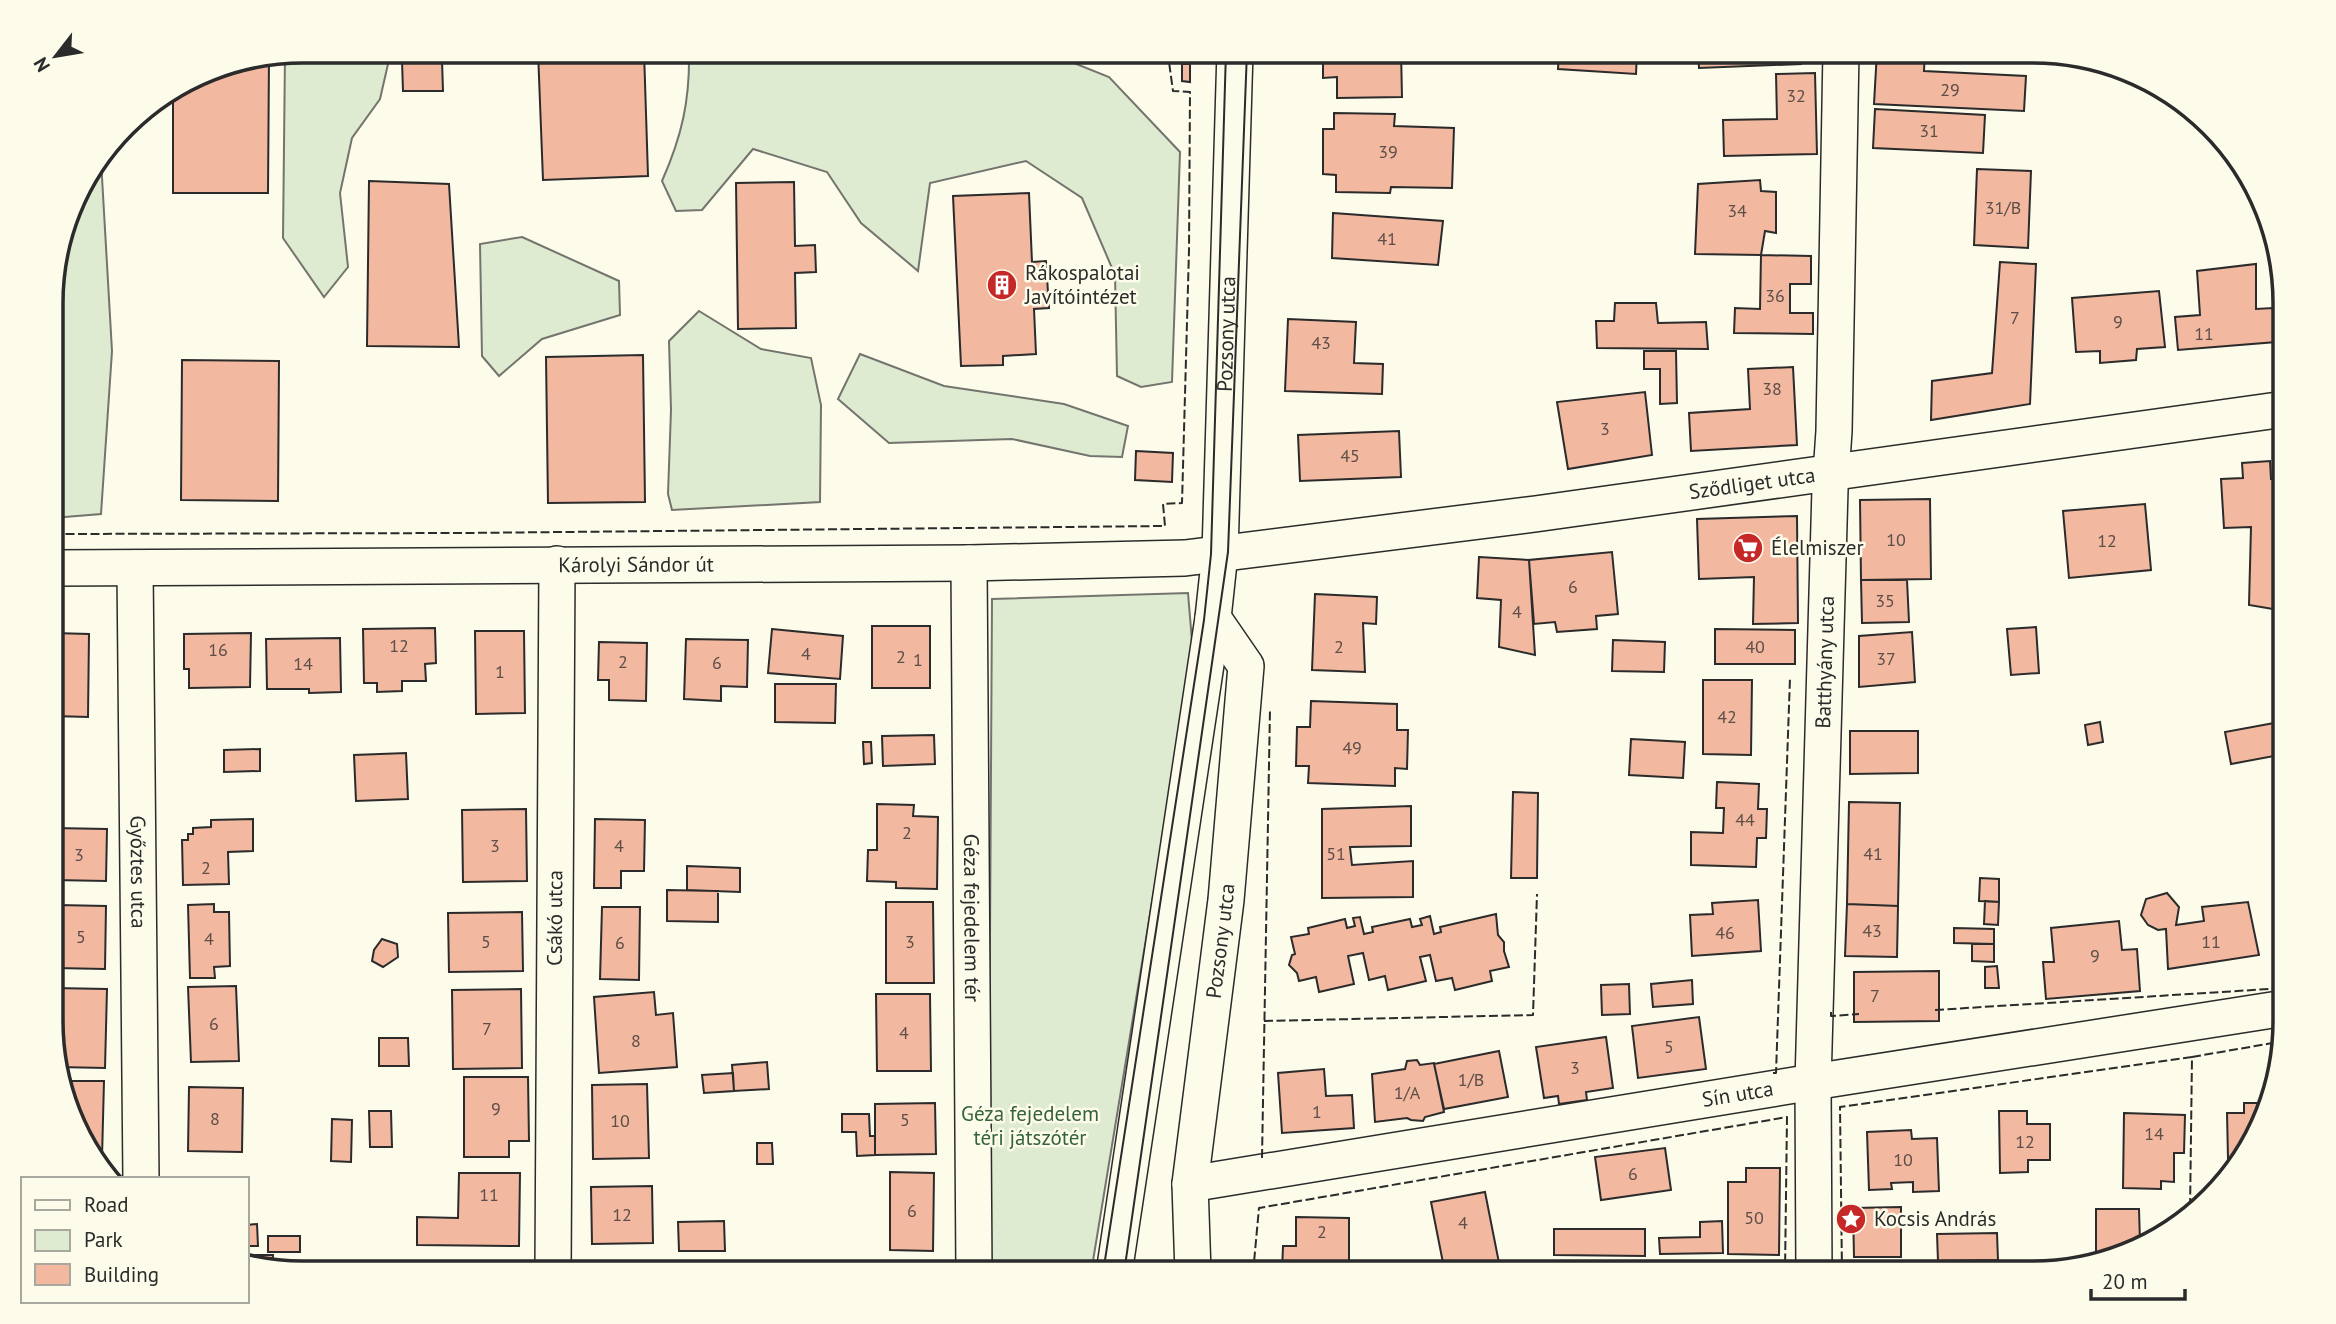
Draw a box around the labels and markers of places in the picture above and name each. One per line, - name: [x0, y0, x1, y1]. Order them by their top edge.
- place label: Rákospalotai Javítóintézet: [1024, 259, 1140, 310]
- building icon: Rákospalotai Javítóintézet: [985, 268, 1019, 302]
- supermarket icon: Élelmiszer: [1731, 531, 1765, 565]
- place label: Élelmiszer: [1771, 534, 1864, 561]
- place icon: Kocsis András: [1834, 1202, 1868, 1236]
- place label: Kocsis András: [1874, 1205, 1996, 1232]

